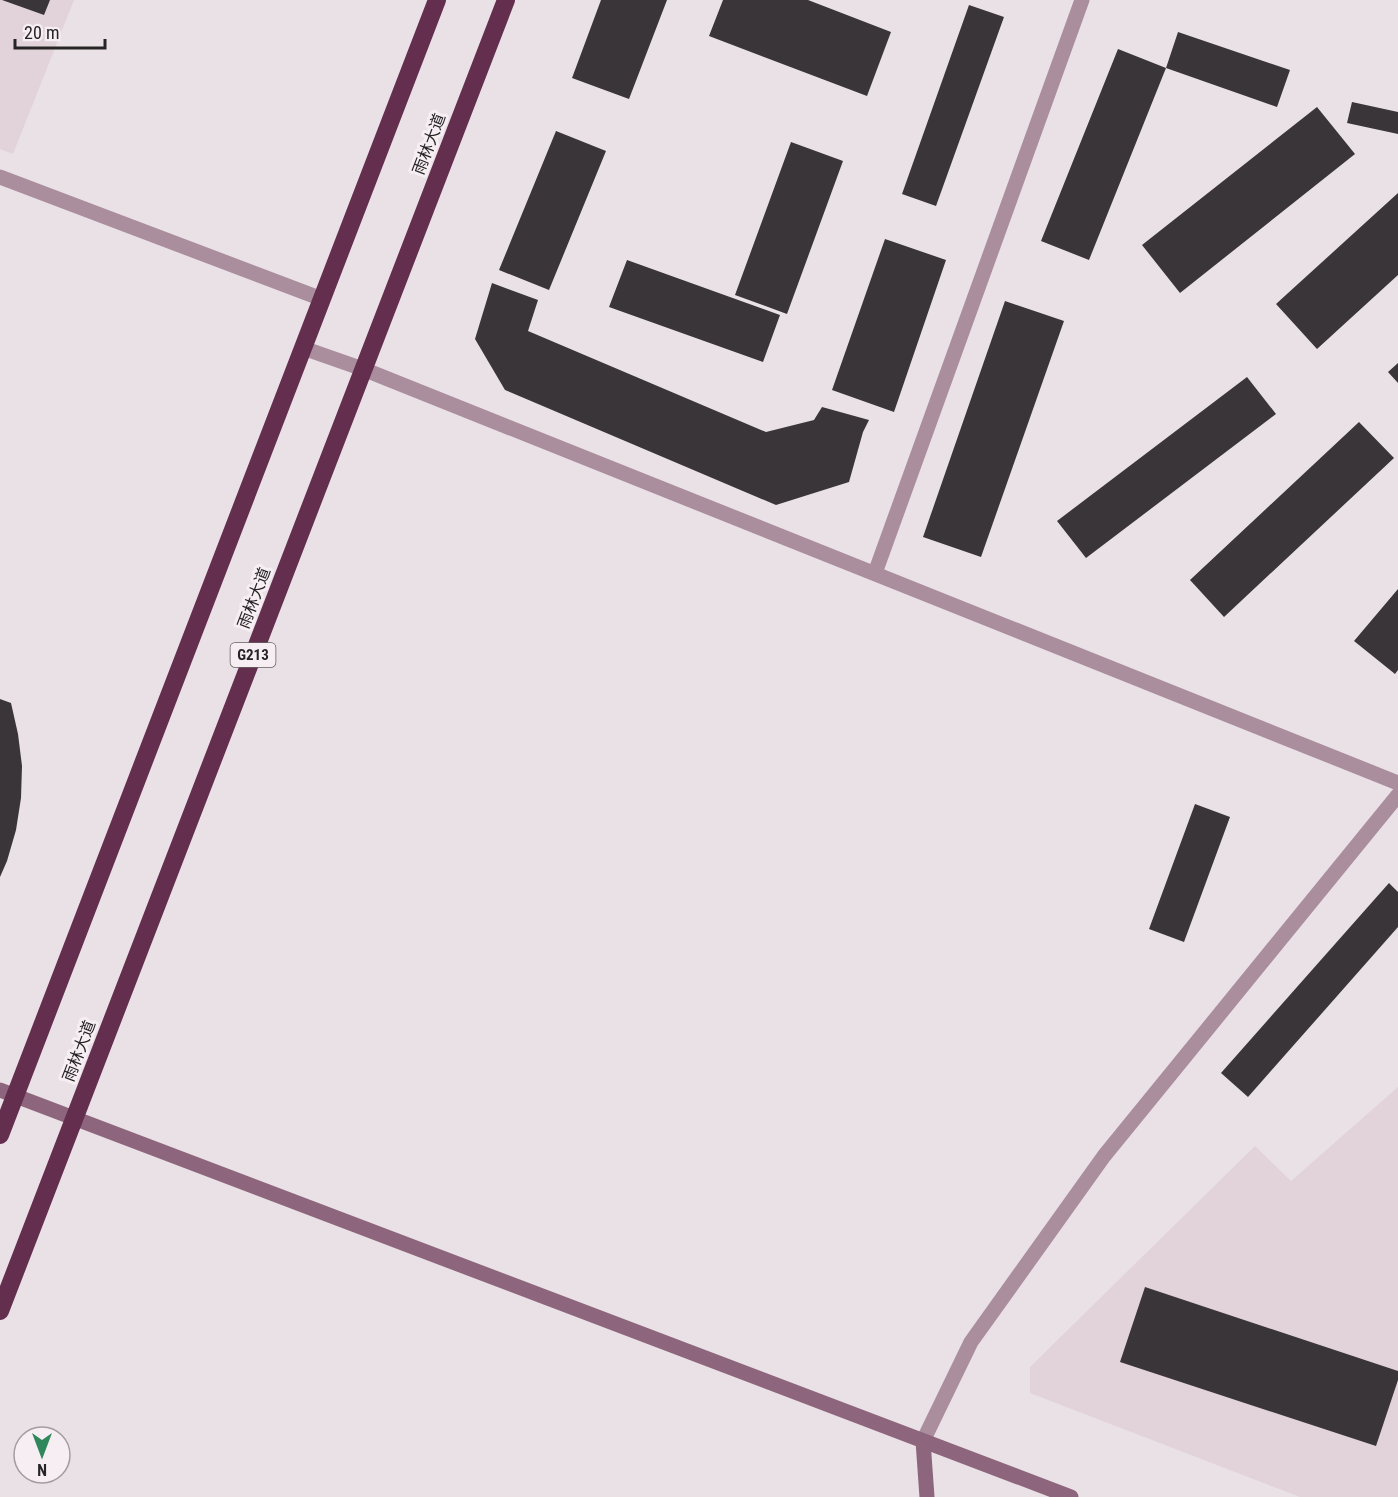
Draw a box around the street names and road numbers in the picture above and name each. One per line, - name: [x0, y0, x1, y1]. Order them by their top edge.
- street label: 雨林大道: [409, 111, 449, 177]
- street label: 雨林大道: [234, 565, 274, 631]
- road number: G213: [230, 643, 276, 667]
- street label: 雨林大道: [59, 1018, 99, 1084]

